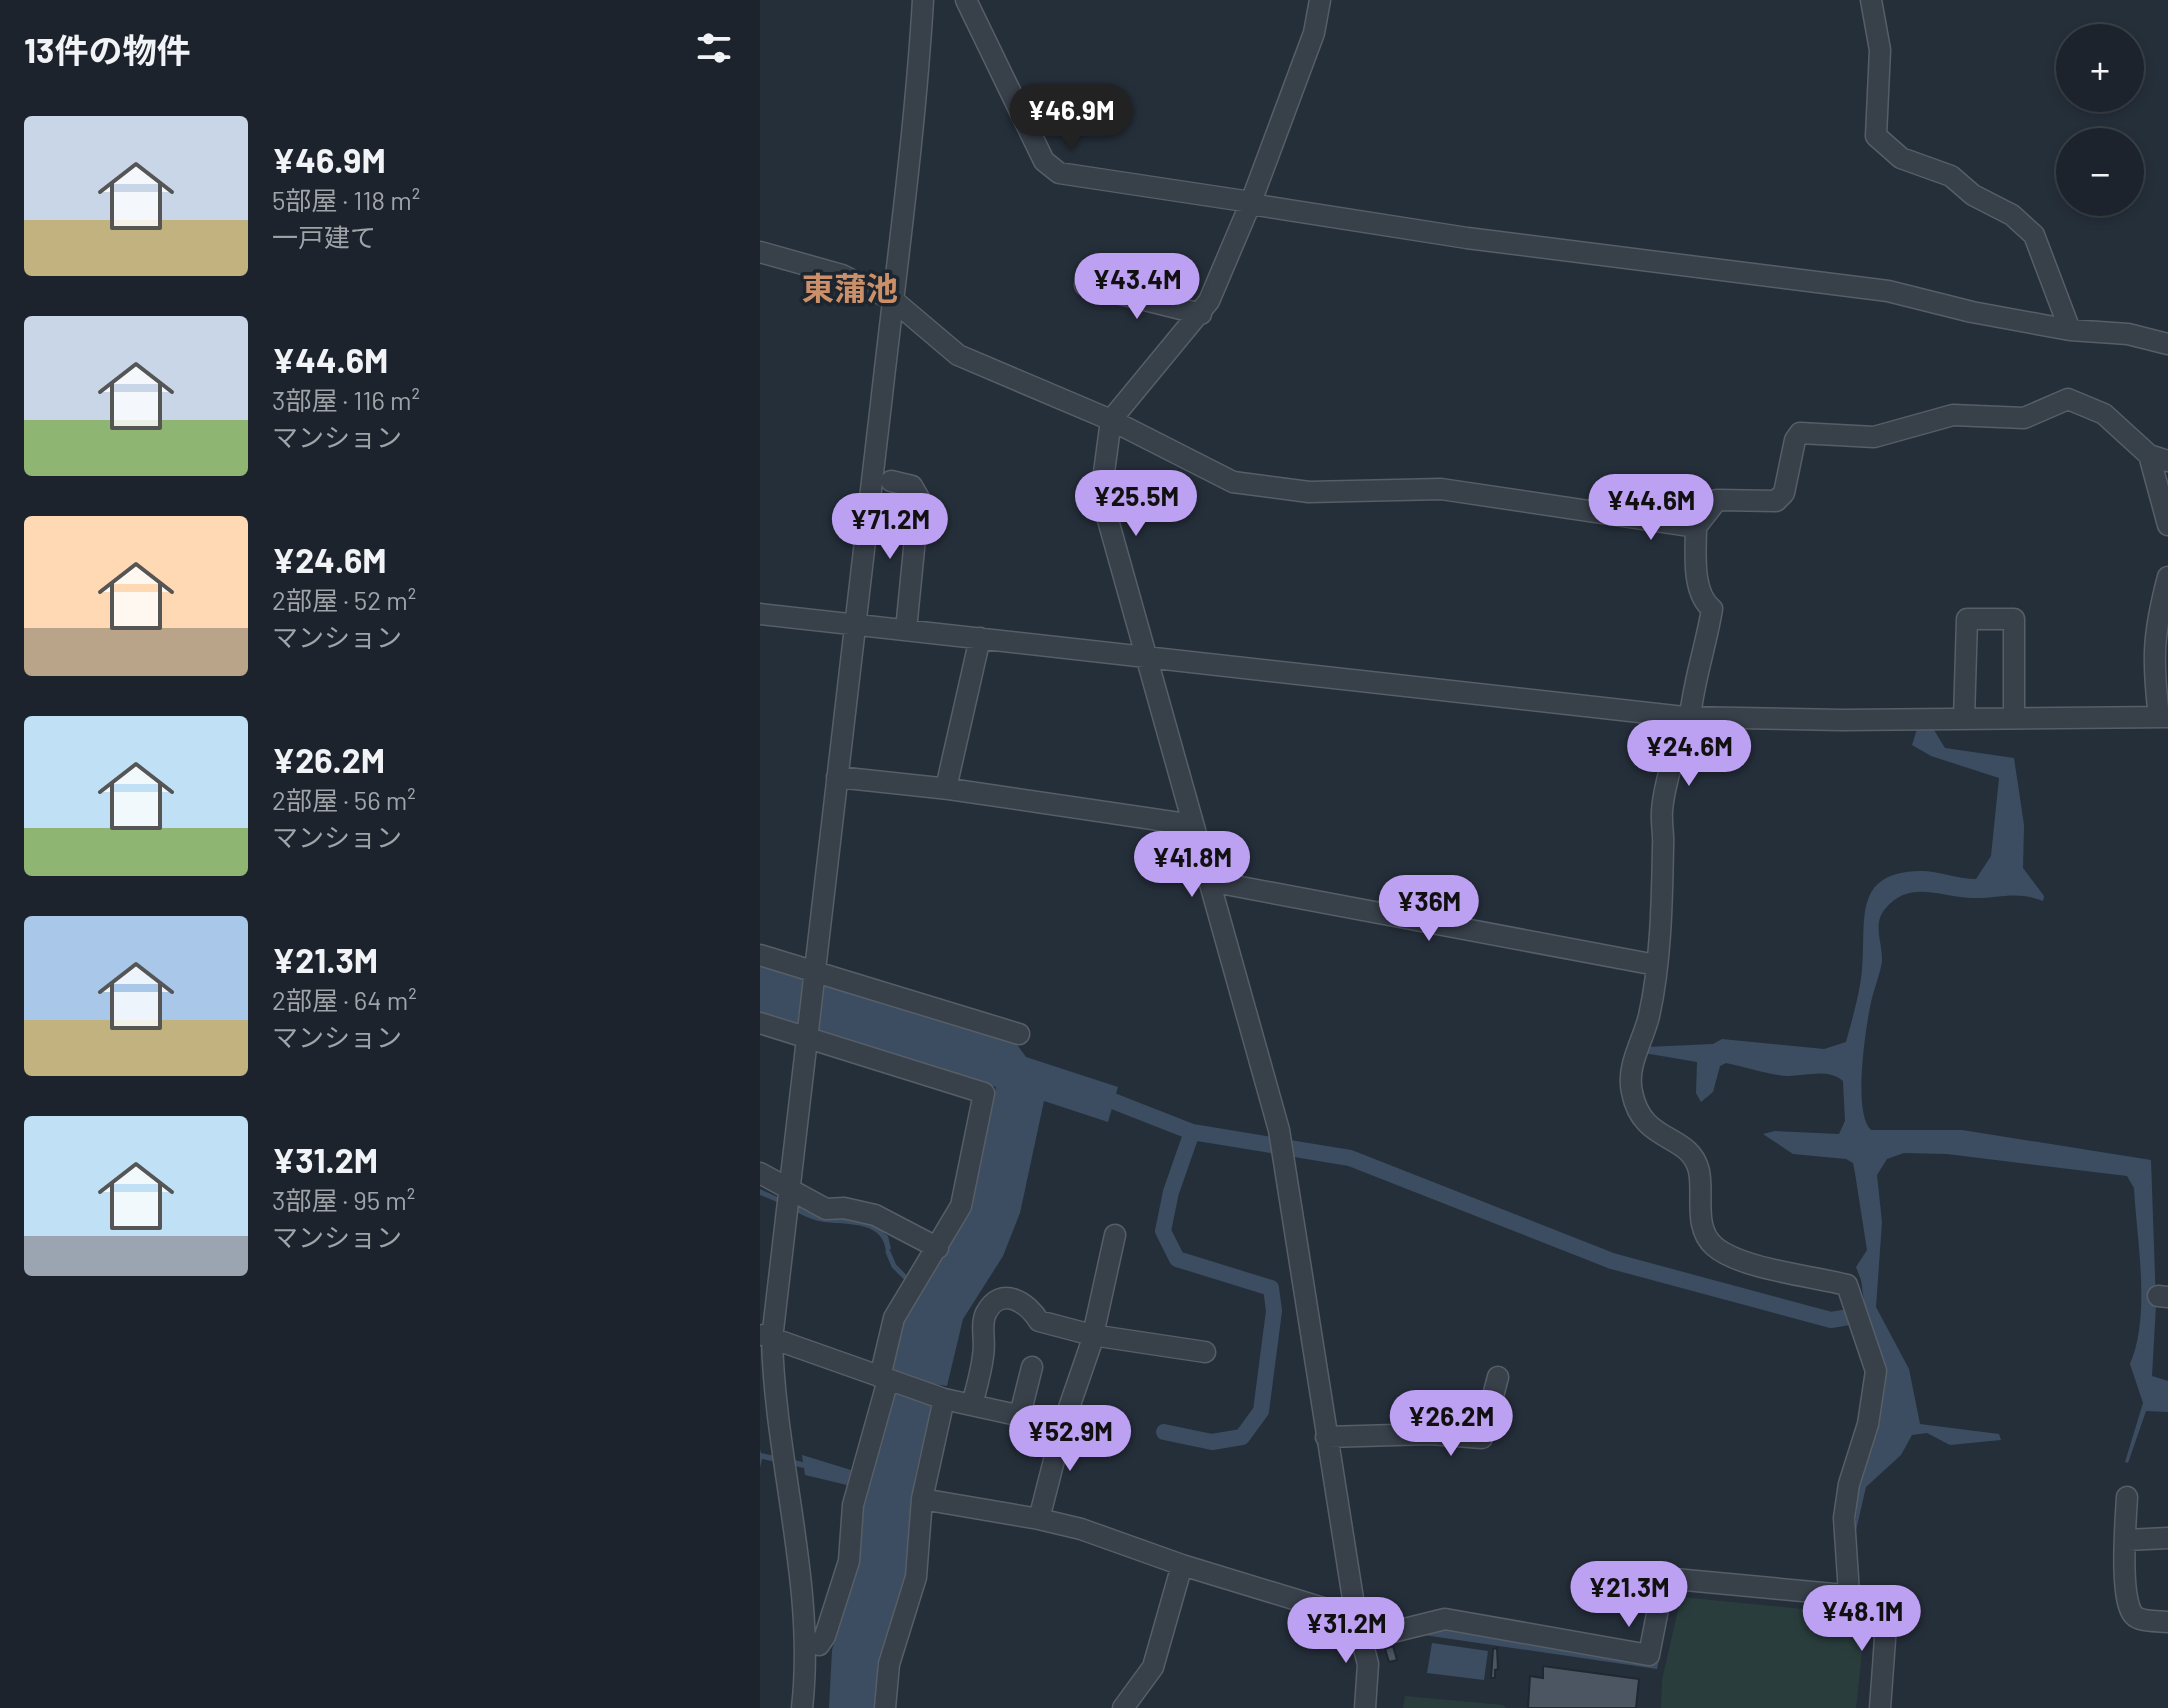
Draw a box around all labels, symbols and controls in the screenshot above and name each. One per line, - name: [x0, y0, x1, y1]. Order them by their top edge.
- map controls: [2056, 24, 2144, 216]
- button: +: [2056, 24, 2144, 112]
- icon: filters: [692, 26, 736, 70]
- text: 13件の物件: [24, 29, 190, 70]
- pin: ¥46.9M: [1006, 84, 1136, 152]
- text: ¥46.9M: [1028, 94, 1114, 125]
- button: −: [2056, 128, 2144, 216]
- text: ¥46.9M: [272, 139, 386, 180]
- icon: home: [88, 148, 184, 244]
- text: 5部屋 · 118 m²: [272, 184, 420, 215]
- text: 一戸建て: [272, 221, 376, 252]
- pin: ¥43.4M: [1072, 253, 1202, 321]
- text: ¥43.4M: [1093, 263, 1181, 294]
- district label: 東蒲池: [802, 268, 898, 306]
- text: ¥44.6M: [272, 339, 388, 380]
- icon: home: [88, 348, 184, 444]
- text: 3部屋 · 116 m²: [272, 384, 420, 415]
- text: マンション: [272, 421, 402, 452]
- pin: ¥25.5M: [1071, 470, 1201, 538]
- pin: ¥44.6M: [1586, 474, 1716, 542]
- text: ¥25.5M: [1093, 480, 1179, 511]
- text: ¥44.6M: [1607, 484, 1695, 515]
- pin: ¥71.2M: [825, 493, 955, 561]
- text: ¥71.2M: [850, 503, 930, 534]
- text: ¥24.6M: [272, 539, 387, 580]
- icon: home: [88, 548, 184, 644]
- text: 2部屋 · 52 m²: [272, 584, 416, 615]
- text: マンション: [272, 621, 402, 652]
- pin: ¥24.6M: [1624, 720, 1754, 788]
- text: ¥24.6M: [1645, 730, 1733, 761]
- text: ¥26.2M: [272, 739, 385, 780]
- icon: home: [88, 748, 184, 844]
- text: 2部屋 · 56 m²: [272, 784, 416, 815]
- text: マンション: [272, 821, 402, 852]
- pin: ¥41.8M: [1127, 831, 1257, 899]
- text: ¥41.8M: [1152, 841, 1232, 872]
- pin: ¥36M: [1382, 875, 1476, 943]
- text: ¥36M: [1397, 885, 1461, 916]
- text: ¥21.3M: [272, 939, 378, 980]
- icon: home: [88, 948, 184, 1044]
- text: 2部屋 · 64 m²: [272, 984, 417, 1015]
- text: マンション: [272, 1021, 402, 1052]
- text: ¥31.2M: [272, 1139, 378, 1180]
- icon: home: [88, 1148, 184, 1244]
- text: 3部屋 · 95 m²: [272, 1184, 415, 1215]
- text: マンション: [272, 1221, 402, 1252]
- pin: ¥26.2M: [1386, 1390, 1516, 1458]
- text: ¥26.2M: [1408, 1400, 1494, 1431]
- pin: ¥52.9M: [1005, 1405, 1135, 1473]
- text: ¥52.9M: [1027, 1415, 1113, 1446]
- pin: ¥21.3M: [1564, 1561, 1694, 1629]
- text: ¥21.3M: [1588, 1571, 1670, 1602]
- pin: ¥48.1M: [1797, 1585, 1927, 1653]
- text: ¥48.1M: [1821, 1595, 1903, 1626]
- pin: ¥31.2M: [1281, 1597, 1411, 1665]
- text: ¥31.2M: [1305, 1607, 1387, 1638]

